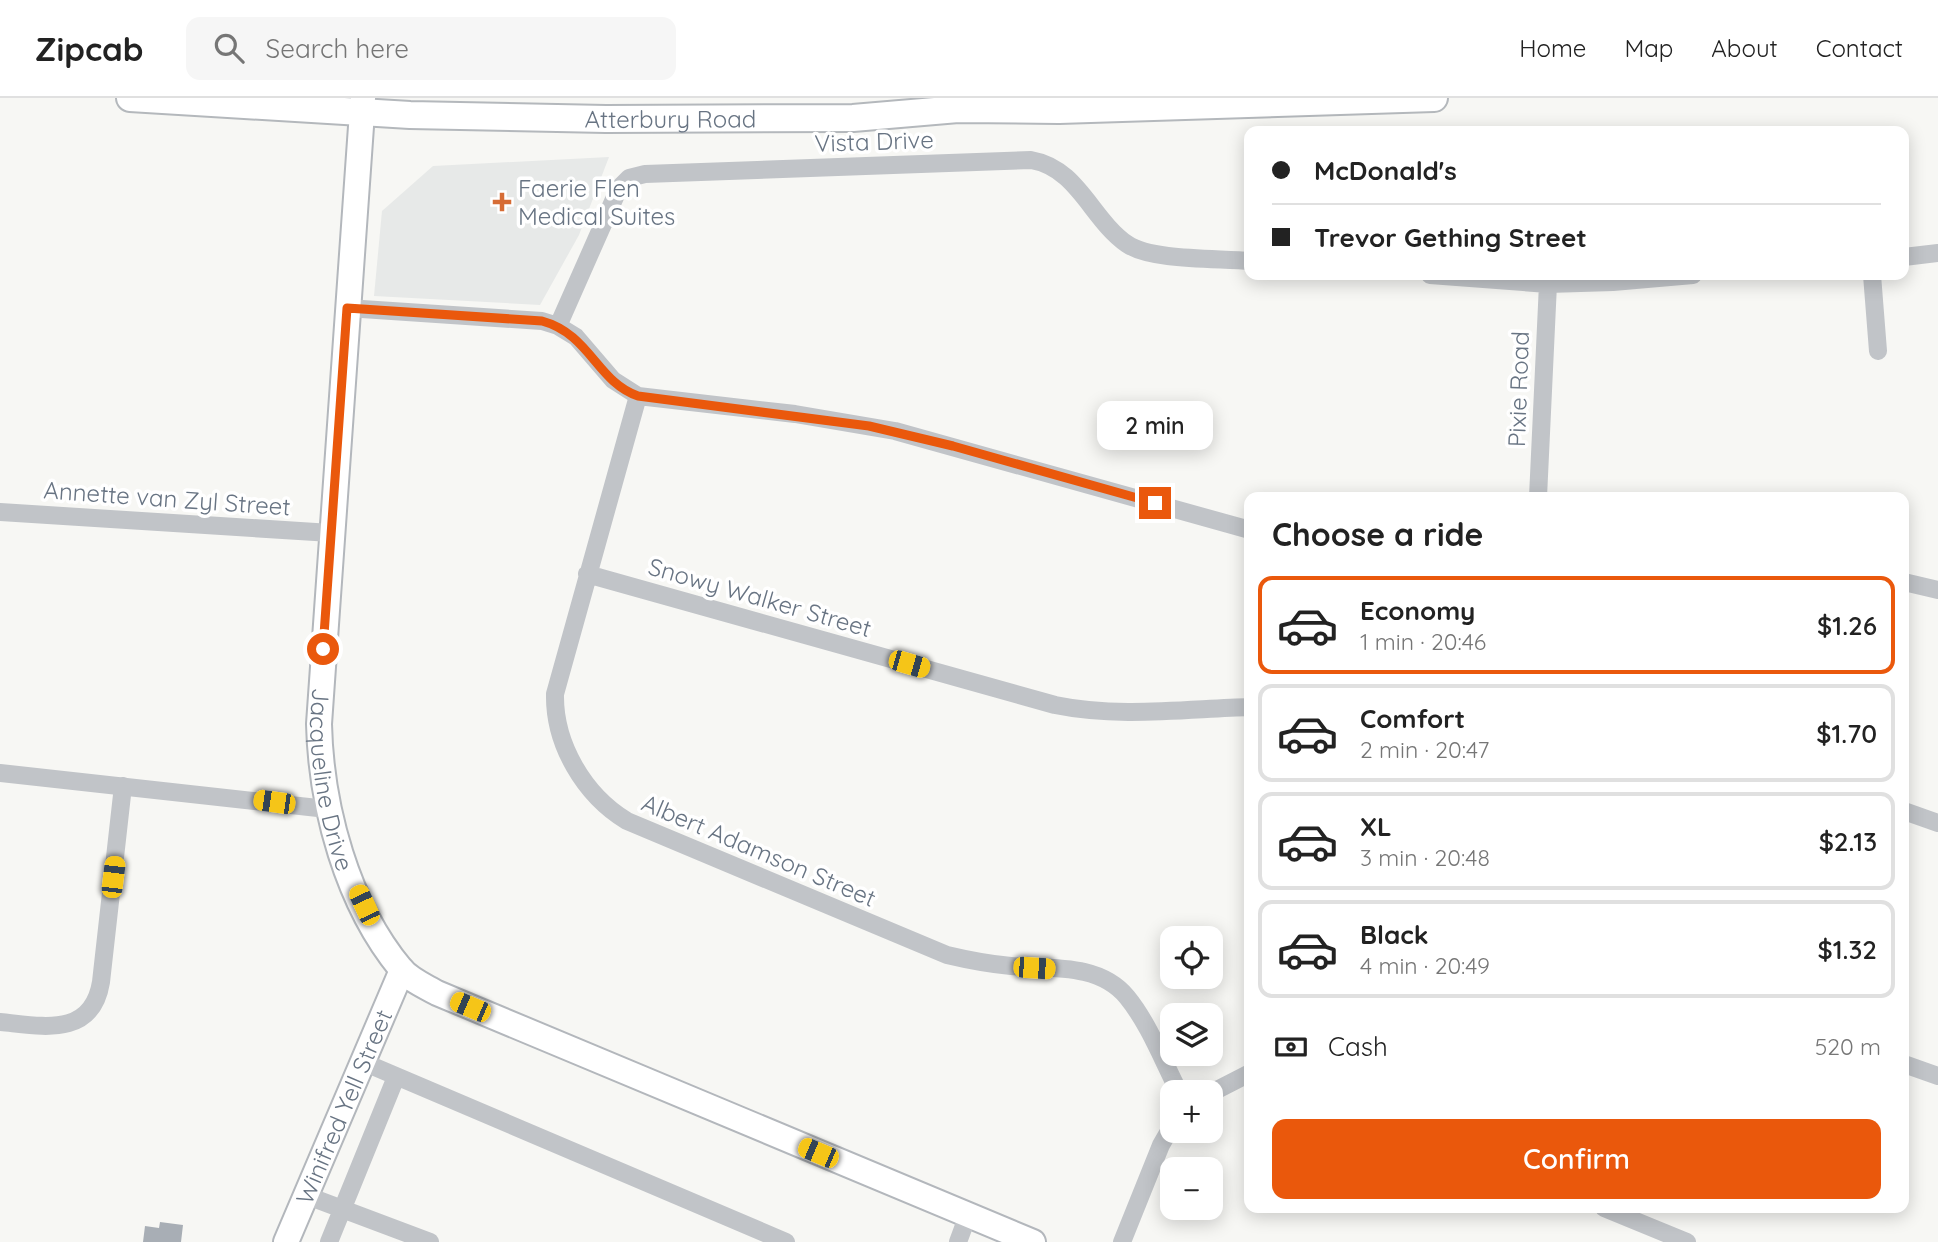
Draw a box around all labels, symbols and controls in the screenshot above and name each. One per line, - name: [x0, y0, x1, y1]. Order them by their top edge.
- search box: [186, 17, 676, 80]
- text: Zipcab: [35, 28, 144, 69]
- icon: search: [210, 29, 248, 67]
- text: Search here: [266, 32, 409, 65]
- text: Home: [1519, 33, 1586, 63]
- text: Map: [1624, 33, 1673, 63]
- text: About: [1711, 33, 1778, 63]
- text: Contact: [1816, 33, 1903, 63]
- street label: Atterbury Road: [584, 103, 756, 134]
- street label: Vista Drive: [814, 124, 934, 158]
- text: McDonald's: [1314, 154, 1457, 187]
- place label: Faerie Flen Medical Suites: [518, 173, 675, 231]
- marker: Faerie Flen Medical Suites: [492, 192, 512, 212]
- text: Trevor Gething Street: [1314, 221, 1587, 254]
- street label: Pixie Road: [1501, 331, 1535, 447]
- callout: 2 min: [1097, 402, 1213, 450]
- text: 2 min: [1125, 411, 1185, 440]
- street label: Annette van Zyl Street: [43, 474, 291, 522]
- route end: [1139, 487, 1171, 519]
- text: Choose a ride: [1272, 514, 1484, 554]
- street label: Snowy Walker Street: [645, 551, 875, 643]
- icon: car: [1276, 594, 1339, 657]
- text: Economy: [1360, 594, 1475, 627]
- text: $1.26: [1817, 609, 1877, 642]
- text: 1 min · 20:46: [1360, 627, 1486, 656]
- route start: [307, 633, 339, 665]
- car: [886, 648, 933, 680]
- street label: Jacqueline Drive: [304, 687, 360, 875]
- icon: car: [1276, 702, 1339, 765]
- text: Comfort: [1360, 702, 1465, 735]
- text: $1.70: [1816, 717, 1877, 750]
- text: 2 min · 20:47: [1360, 735, 1489, 764]
- street label: Albert Adamson Street: [637, 787, 881, 913]
- car: [252, 789, 297, 815]
- icon: car: [1276, 810, 1339, 873]
- text: XL: [1360, 810, 1392, 843]
- text: $2.13: [1819, 825, 1877, 858]
- text: 3 min · 20:48: [1360, 843, 1490, 872]
- car: [101, 855, 126, 899]
- car: [346, 882, 383, 928]
- icon: car: [1276, 918, 1339, 981]
- text: Black: [1360, 918, 1429, 951]
- map controls: [1160, 926, 1223, 1220]
- button: locate: [1160, 926, 1223, 989]
- text: $1.32: [1817, 933, 1877, 966]
- text: 4 min · 20:49: [1360, 951, 1490, 980]
- car: [1013, 956, 1056, 980]
- car: [447, 989, 494, 1025]
- button: layers: [1160, 1003, 1223, 1066]
- street label: Winifred Yell Street: [289, 1005, 398, 1209]
- icon: cash: [1272, 1028, 1310, 1066]
- text: Cash: [1328, 1030, 1388, 1063]
- text: 520 m: [1815, 1032, 1881, 1061]
- button: +: [1160, 1080, 1223, 1143]
- button: Confirm: [1272, 1119, 1881, 1199]
- car: [795, 1135, 842, 1171]
- button: −: [1160, 1157, 1223, 1220]

